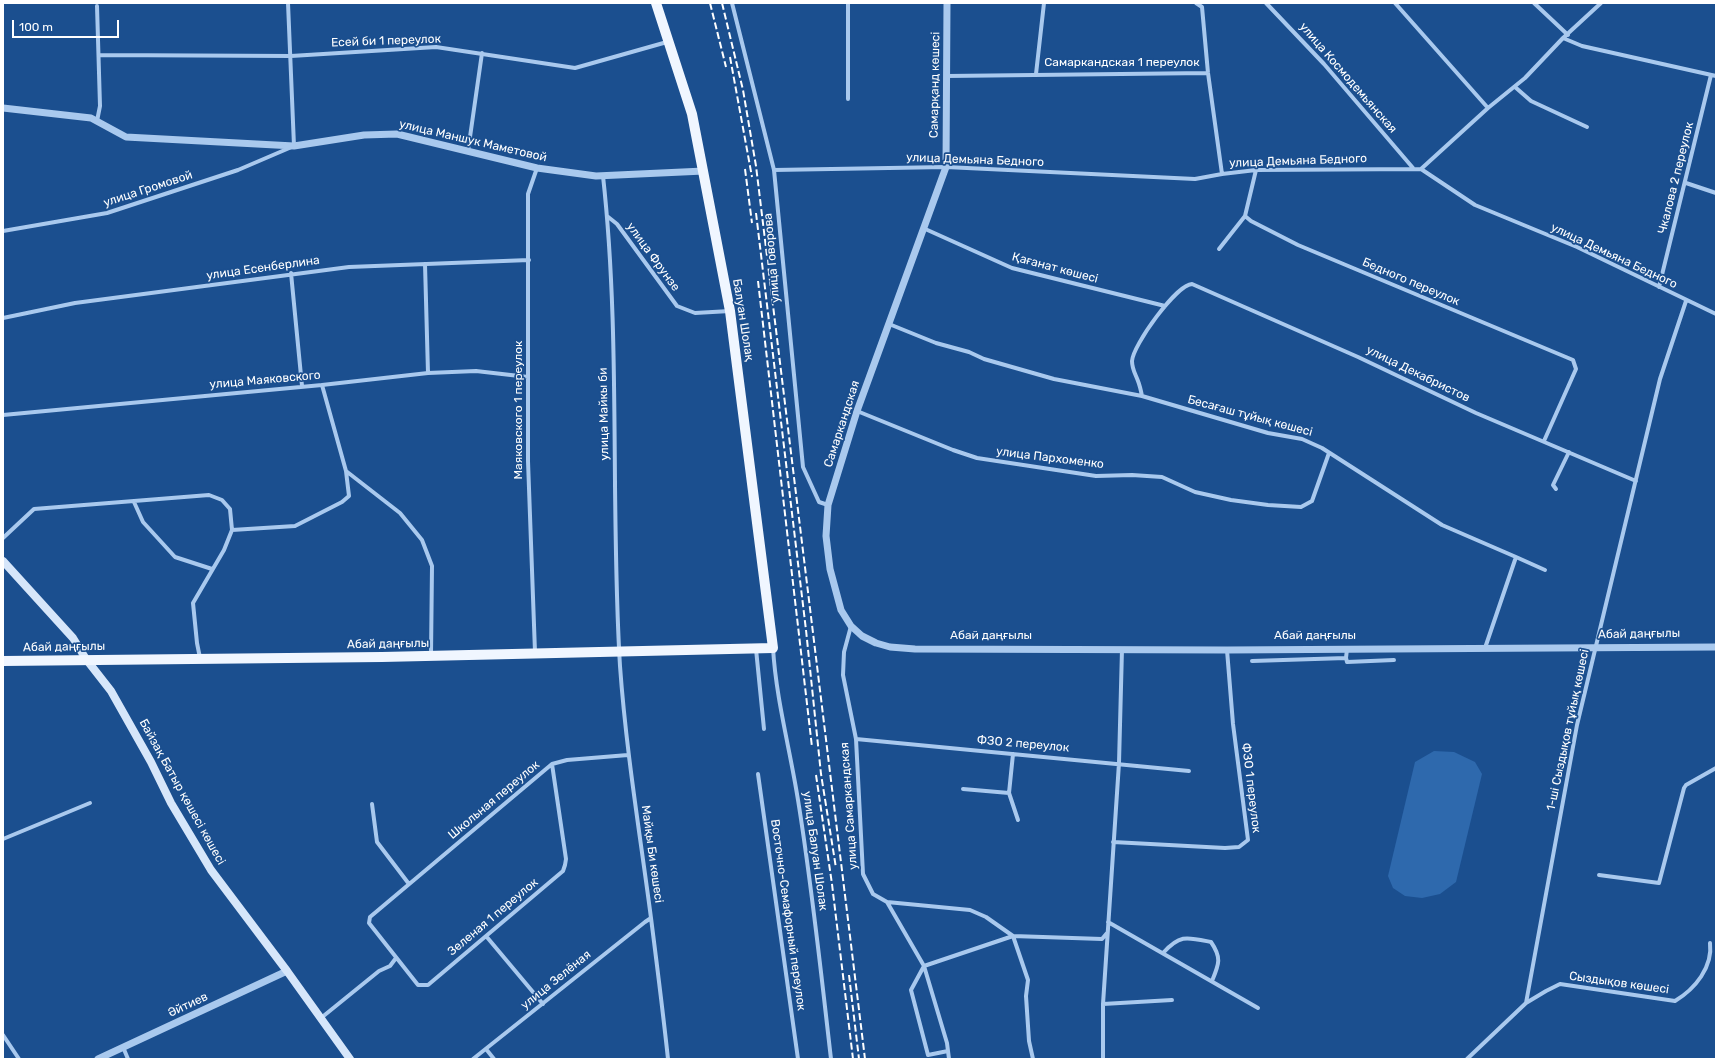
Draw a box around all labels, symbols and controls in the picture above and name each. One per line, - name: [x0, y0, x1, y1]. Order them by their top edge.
- scale bar: [14, 12, 121, 38]
- text: 100 m: [19, 20, 53, 34]
- street label: улица Космодемьянская: [1296, 20, 1400, 136]
- street label: Есей би 1 переулок: [331, 32, 441, 50]
- street label: Самарқанд көшесі: [927, 32, 943, 138]
- street label: Самаркандская 1 переулок: [1044, 56, 1200, 70]
- street label: улица Маншук Маметовой: [398, 117, 548, 165]
- street label: Чкалова 2 переулок: [1655, 120, 1697, 236]
- street label: улица Демьяна Бедного: [906, 150, 1044, 170]
- street label: улица Демьяна Бедного: [1229, 151, 1367, 171]
- street label: улица Громовой: [102, 168, 194, 210]
- street label: улица Говорова: [761, 212, 783, 304]
- street label: улица Фрунзе: [623, 220, 683, 294]
- street label: улица Демьяна Бедного: [1548, 220, 1680, 292]
- street label: Қағанат көшесі: [1010, 250, 1100, 286]
- street label: улица Есенберлина: [205, 253, 321, 283]
- street label: Бедного переулок: [1360, 255, 1462, 309]
- street label: Балуан Шолақ: [729, 278, 757, 362]
- street label: Маяковского 1 переулок: [512, 341, 526, 479]
- street label: улица Декабристов: [1364, 343, 1472, 405]
- street label: улица Майкы би: [596, 367, 612, 461]
- street label: улица Маяковского: [209, 368, 321, 392]
- street label: Самаркандская: [821, 379, 863, 469]
- street label: Бесағаш тұйық көшесі: [1186, 392, 1314, 440]
- street label: улица Пархоменко: [995, 444, 1105, 472]
- street label: Абай даңғылы: [1598, 626, 1680, 642]
- street label: Абай даңғылы: [950, 629, 1032, 643]
- street label: Абай даңғылы: [1274, 629, 1356, 643]
- street label: Абай даңғылы: [347, 636, 429, 652]
- street label: Абай даңғылы: [23, 639, 105, 655]
- street label: 1-ші Сыздықов тұйық көшесі: [1544, 648, 1592, 812]
- street label: Байзақ Батыр қөшесі көшесі: [136, 717, 228, 867]
- street label: ФЗО 2 переулок: [976, 733, 1070, 755]
- street label: улица Самаркандская: [837, 742, 861, 870]
- street label: ФЗО 1 переулок: [1238, 742, 1264, 834]
- street label: Школьная переулок: [445, 758, 543, 842]
- street label: улица Балуан Шолак: [799, 790, 831, 912]
- street label: Майқы Би көшесі: [638, 804, 666, 904]
- street label: Восточно-Семафорный переулок: [767, 818, 809, 1012]
- street label: Зеленая 1 переулок: [445, 875, 541, 959]
- street label: улица Зелёная: [518, 947, 594, 1013]
- street label: Сыздықов көшесі: [1568, 969, 1670, 997]
- street label: Әйтиев: [166, 990, 210, 1020]

